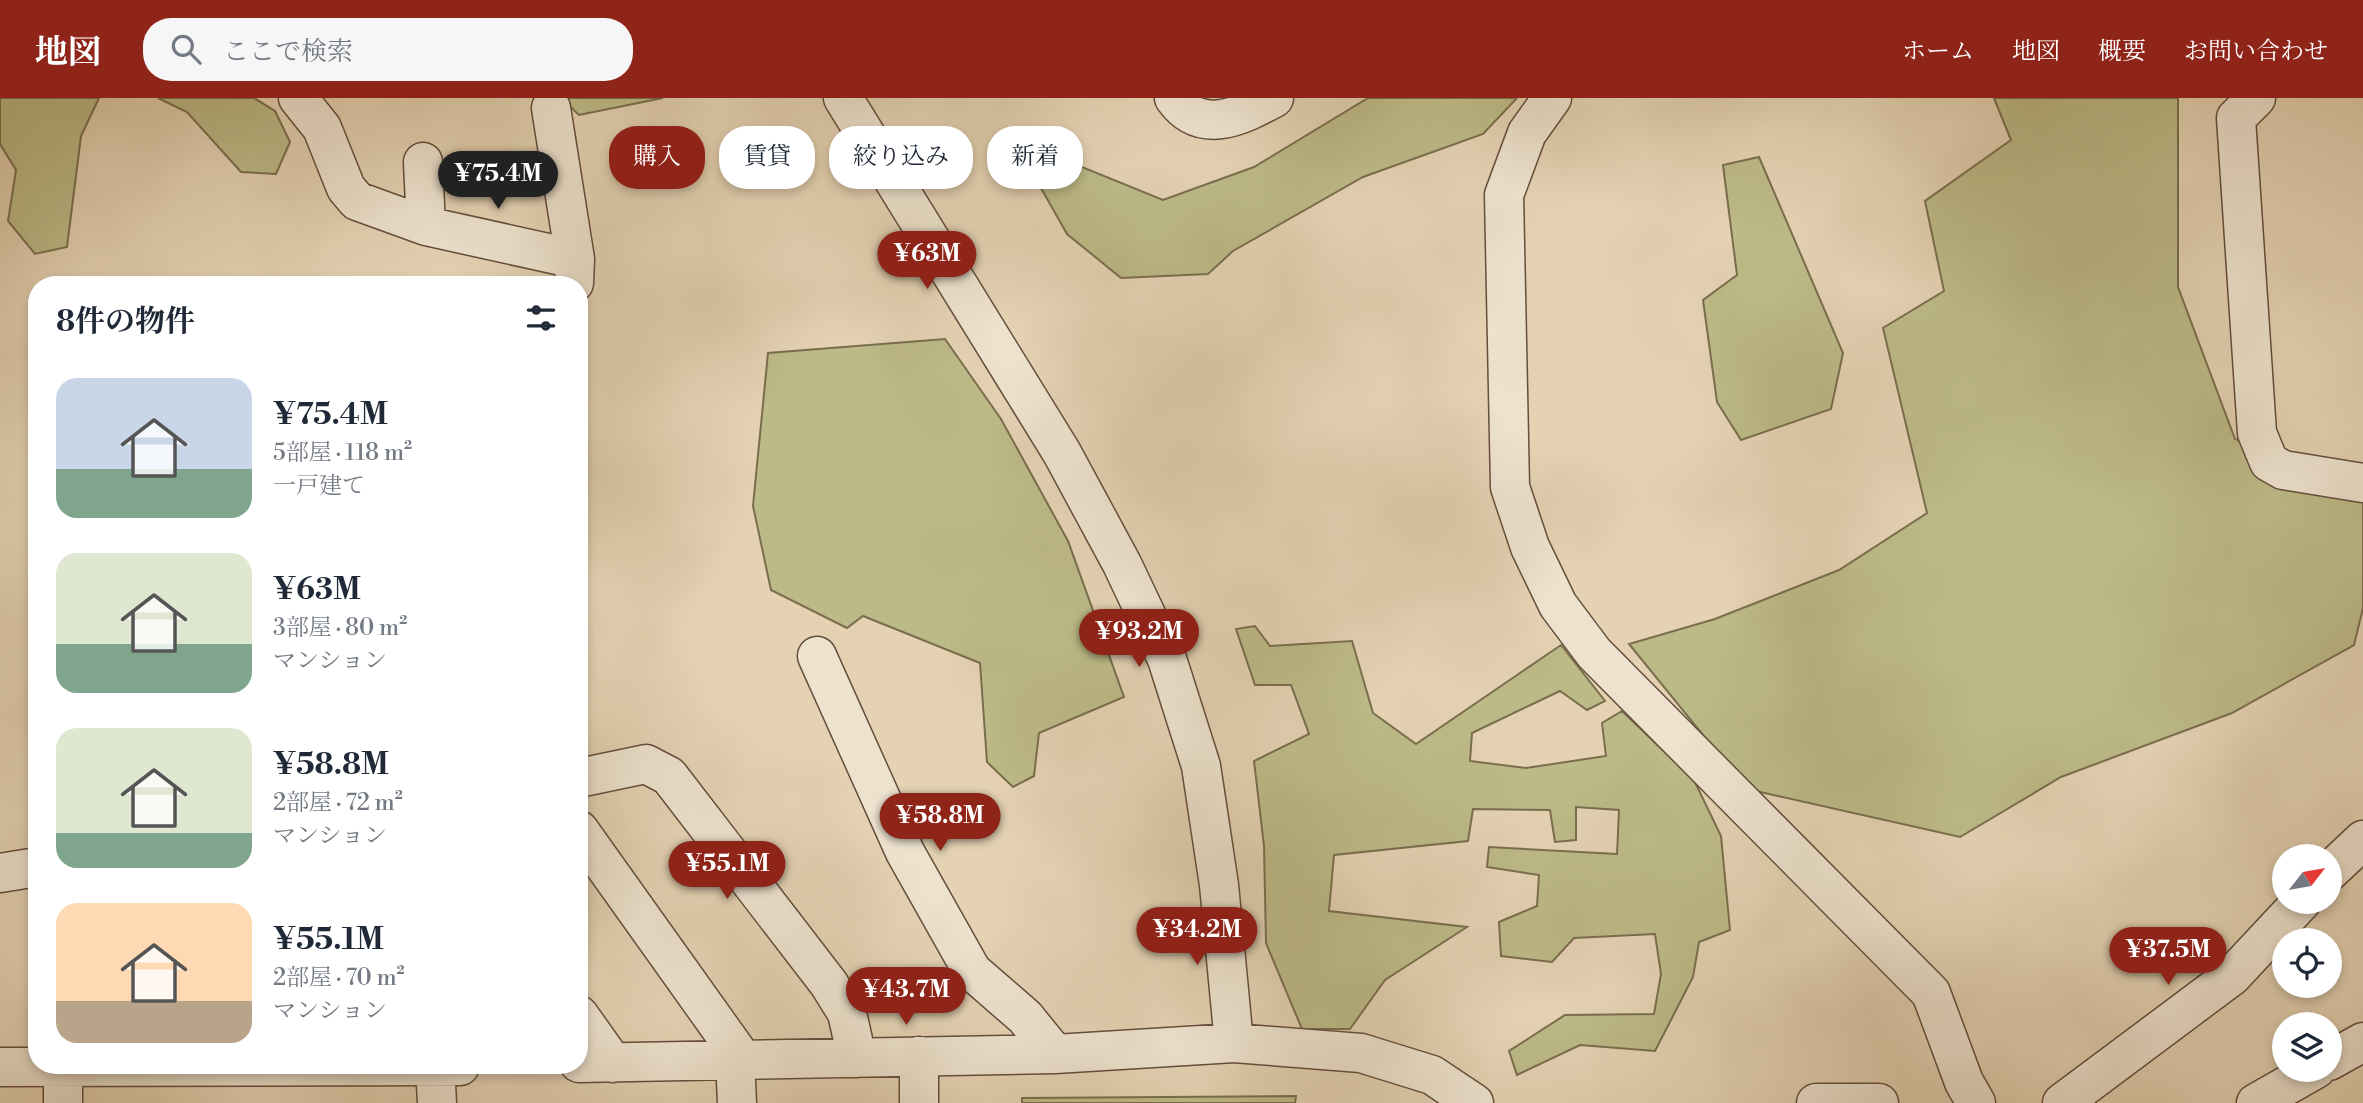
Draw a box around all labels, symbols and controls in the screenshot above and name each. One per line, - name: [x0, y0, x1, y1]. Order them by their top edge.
- search box: [143, 18, 633, 81]
- icon: search: [167, 30, 205, 68]
- text: 地図: [35, 33, 101, 74]
- text: ここで検索: [223, 36, 353, 68]
- text: ホーム: [1902, 37, 1974, 67]
- text: 地図: [2012, 37, 2060, 67]
- text: 概要: [2098, 37, 2146, 67]
- text: お問い合わせ: [2184, 37, 2328, 67]
- chip: 購入: [609, 126, 705, 189]
- chip: 賃貸: [719, 126, 815, 189]
- chip: 絞り込み: [829, 126, 973, 189]
- chip: 新着: [987, 126, 1083, 189]
- pin: ¥75.4M: [441, 152, 555, 211]
- text: ¥75.4M: [454, 160, 542, 188]
- pin: ¥63M: [886, 232, 968, 291]
- text: ¥63M: [893, 240, 961, 268]
- icon: filters: [522, 299, 560, 337]
- text: 8件の物件: [56, 303, 195, 341]
- text: ¥75.4M: [273, 396, 388, 434]
- icon: home: [112, 406, 196, 490]
- text: 5部屋 · 118 m²: [273, 439, 412, 467]
- text: 一戸建て: [273, 472, 365, 500]
- text: ¥63M: [273, 571, 361, 609]
- icon: home: [112, 581, 196, 665]
- pin: ¥93.2M: [1082, 610, 1196, 669]
- text: 3部屋 · 80 m²: [273, 614, 407, 642]
- text: ¥93.2M: [1095, 618, 1183, 646]
- text: マンション: [273, 647, 387, 675]
- text: ¥58.8M: [273, 746, 389, 784]
- icon: home: [112, 756, 196, 840]
- text: 2部屋 · 72 m²: [273, 789, 403, 817]
- pin: ¥58.8M: [883, 794, 997, 853]
- text: ¥58.8M: [896, 802, 984, 830]
- text: マンション: [273, 822, 387, 850]
- pin: ¥55.1M: [670, 842, 784, 901]
- north arrow: [2272, 844, 2342, 914]
- map controls: [2272, 844, 2342, 1082]
- text: ¥55.1M: [685, 850, 770, 878]
- pin: ¥34.2M: [1140, 908, 1254, 967]
- text: ¥34.2M: [1152, 916, 1242, 944]
- text: ¥55.1M: [273, 921, 384, 959]
- pin: ¥37.5M: [2111, 928, 2225, 987]
- button: locate: [2272, 928, 2342, 998]
- icon: home: [112, 931, 196, 1015]
- text: ¥37.5M: [2125, 936, 2211, 964]
- text: 2部屋 · 70 m²: [273, 964, 405, 992]
- pin: ¥43.7M: [849, 968, 963, 1027]
- text: ¥43.7M: [862, 976, 950, 1004]
- text: マンション: [273, 997, 387, 1025]
- button: layers: [2272, 1012, 2342, 1082]

